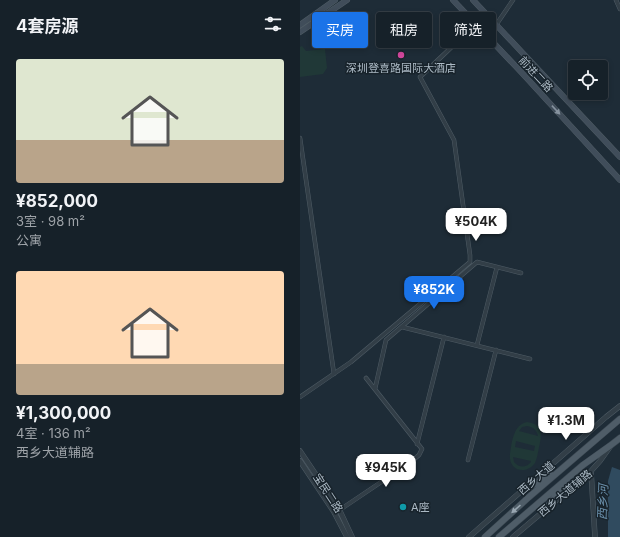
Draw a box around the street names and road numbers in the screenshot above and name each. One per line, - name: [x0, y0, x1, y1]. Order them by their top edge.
- street label: 前进二路: [516, 53, 556, 95]
- street label: 西乡大道: [515, 458, 557, 498]
- street label: 西乡大道辅路: [535, 466, 595, 520]
- street label: 宝民二路: [310, 471, 346, 515]

